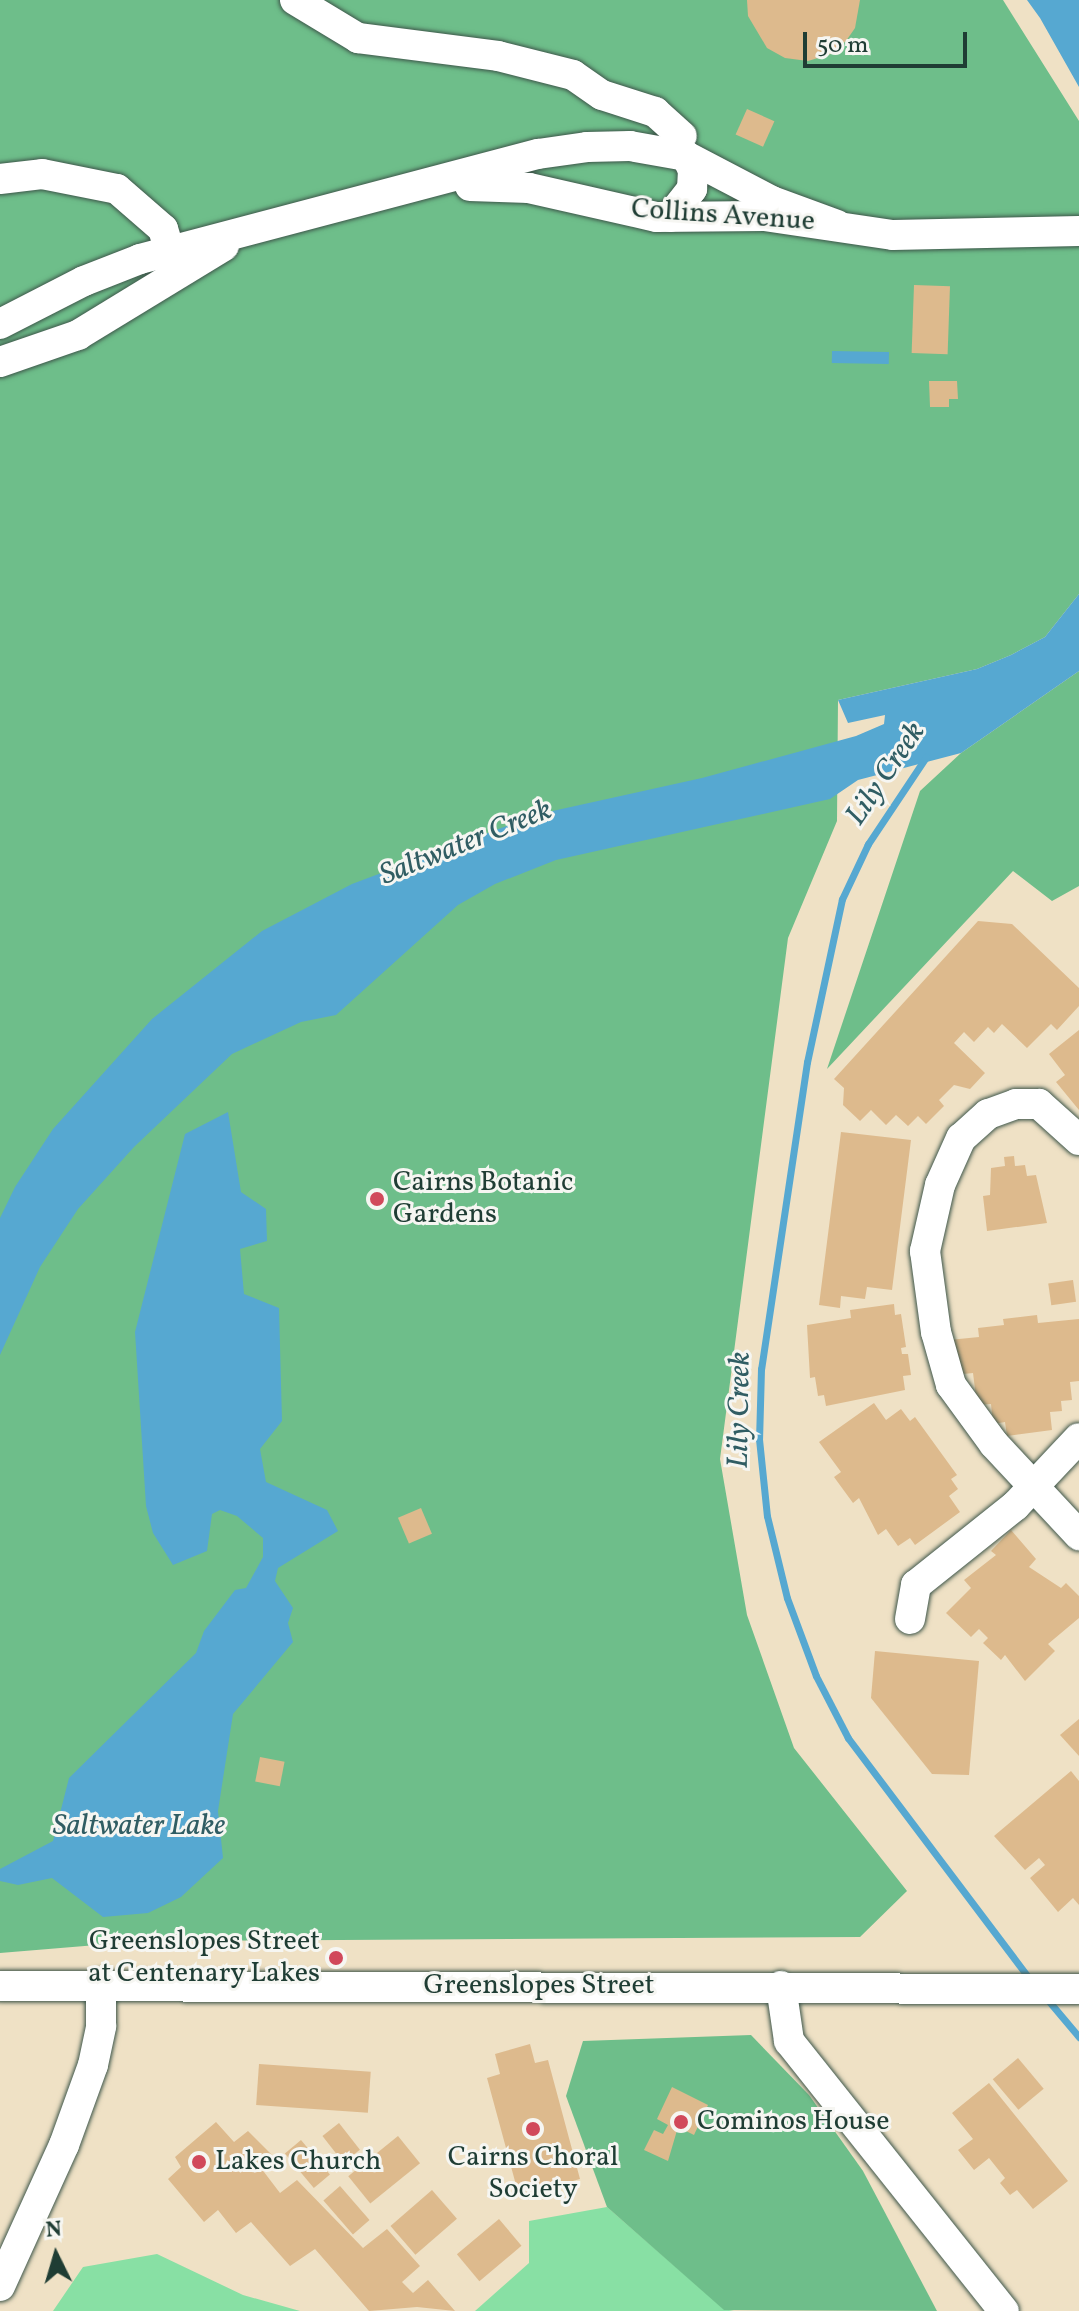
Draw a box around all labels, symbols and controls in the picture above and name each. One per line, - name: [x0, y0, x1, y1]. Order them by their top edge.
- scale bar: [807, 16, 971, 66]
- text: 50 m: [817, 29, 869, 63]
- street label: Collins Avenue: [630, 193, 816, 239]
- water label: Lily Creek: [838, 716, 934, 832]
- water label: Saltwater Creek: [375, 792, 557, 894]
- place label: Cairns Botanic Gardens: [393, 1166, 573, 1232]
- marker: Cairns Botanic Gardens: [368, 1190, 386, 1208]
- water label: Lily Creek: [721, 1351, 759, 1469]
- water label: Saltwater Lake: [53, 1808, 225, 1844]
- place label: Greenslopes Street at Centenary Lakes: [87, 1925, 320, 1991]
- marker: Greenslopes Street at Centenary Lakes: [327, 1949, 345, 1967]
- street label: Greenslopes Street: [424, 1969, 654, 2003]
- place label: Cominos House: [697, 2105, 890, 2139]
- marker: Cominos House: [672, 2113, 690, 2131]
- marker: Cairns Choral Society: [524, 2120, 542, 2138]
- place label: Cairns Choral Society: [448, 2141, 618, 2207]
- place label: Lakes Church: [215, 2145, 381, 2179]
- marker: Lakes Church: [190, 2153, 208, 2171]
- text: N: [45, 2214, 63, 2247]
- north arrow: [16, 2215, 96, 2295]

